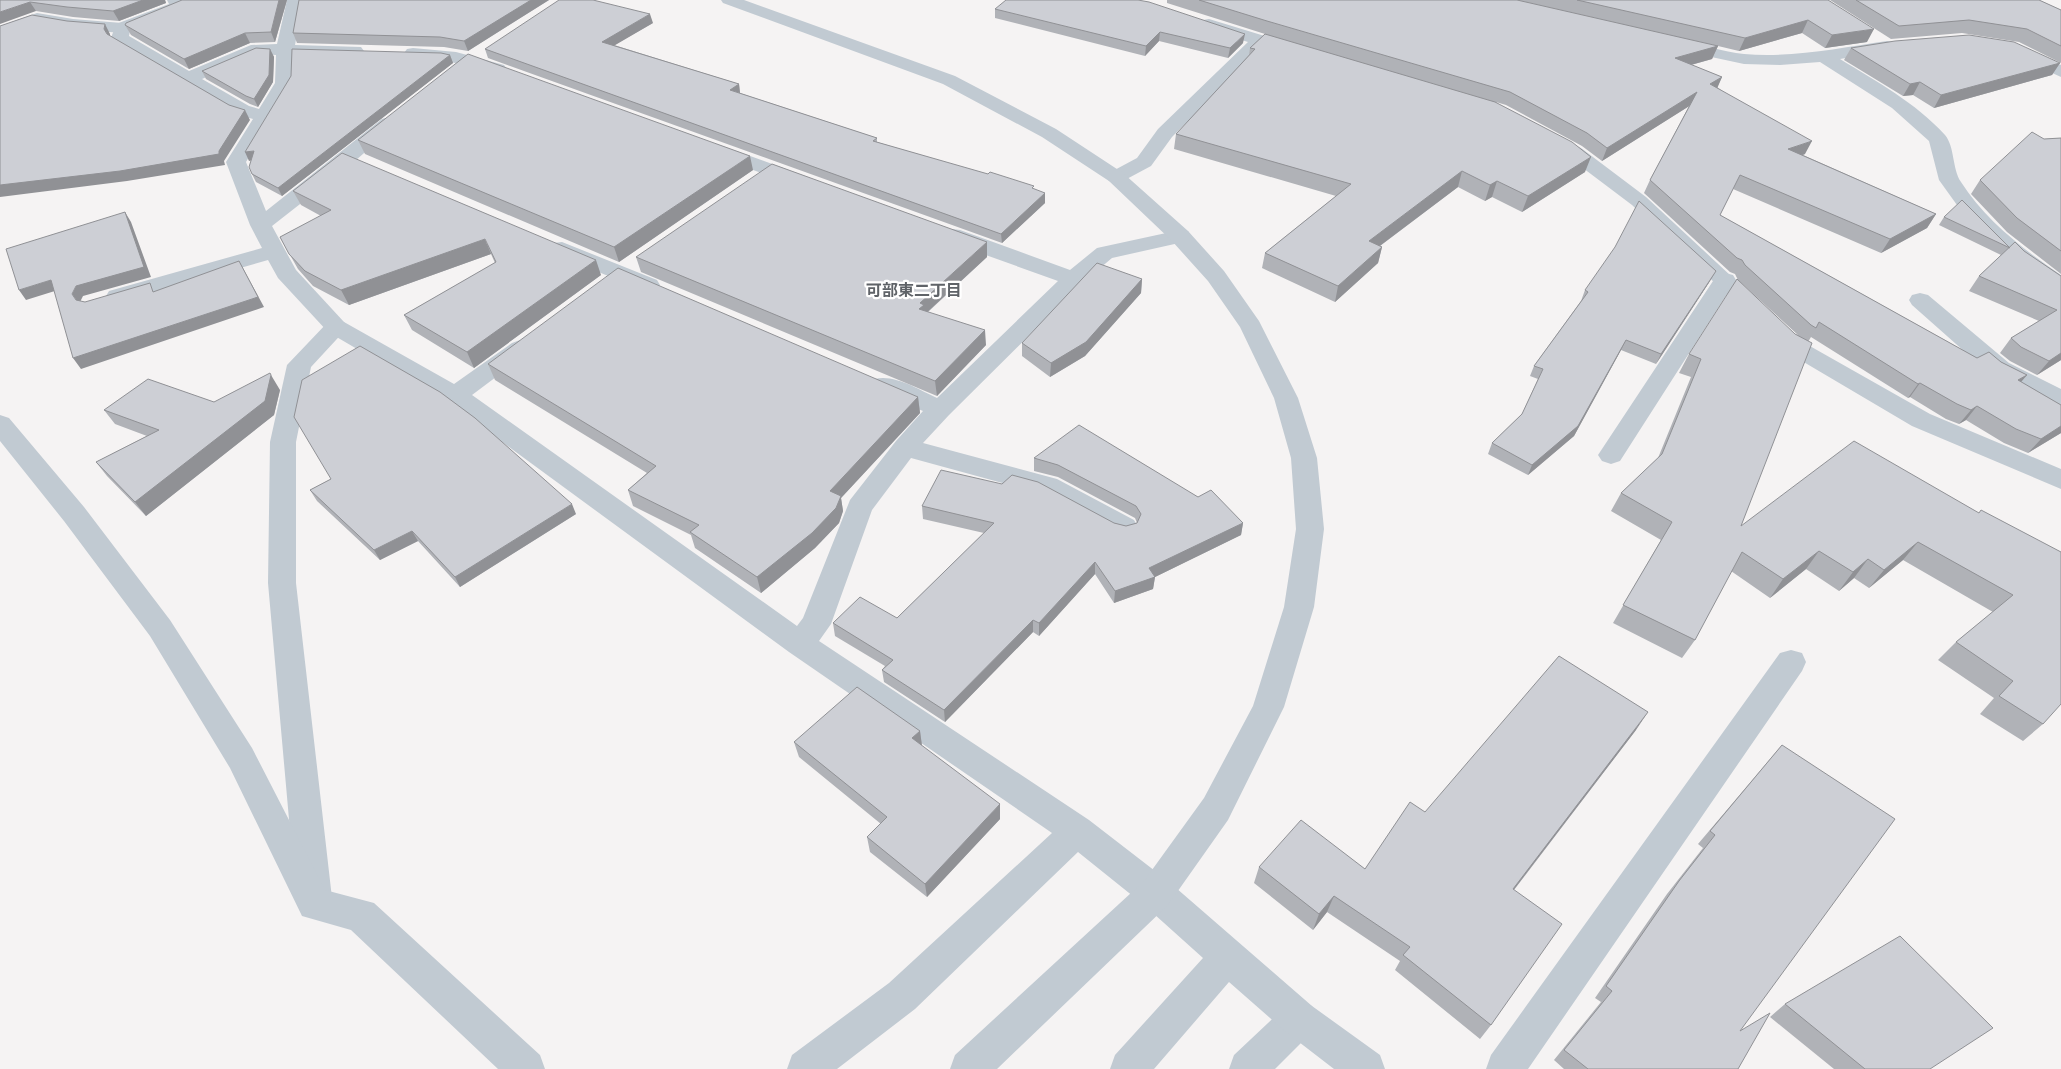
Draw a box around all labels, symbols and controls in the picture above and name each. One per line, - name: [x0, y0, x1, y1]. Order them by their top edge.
- district label: 可部東二丁目: [866, 282, 962, 301]

